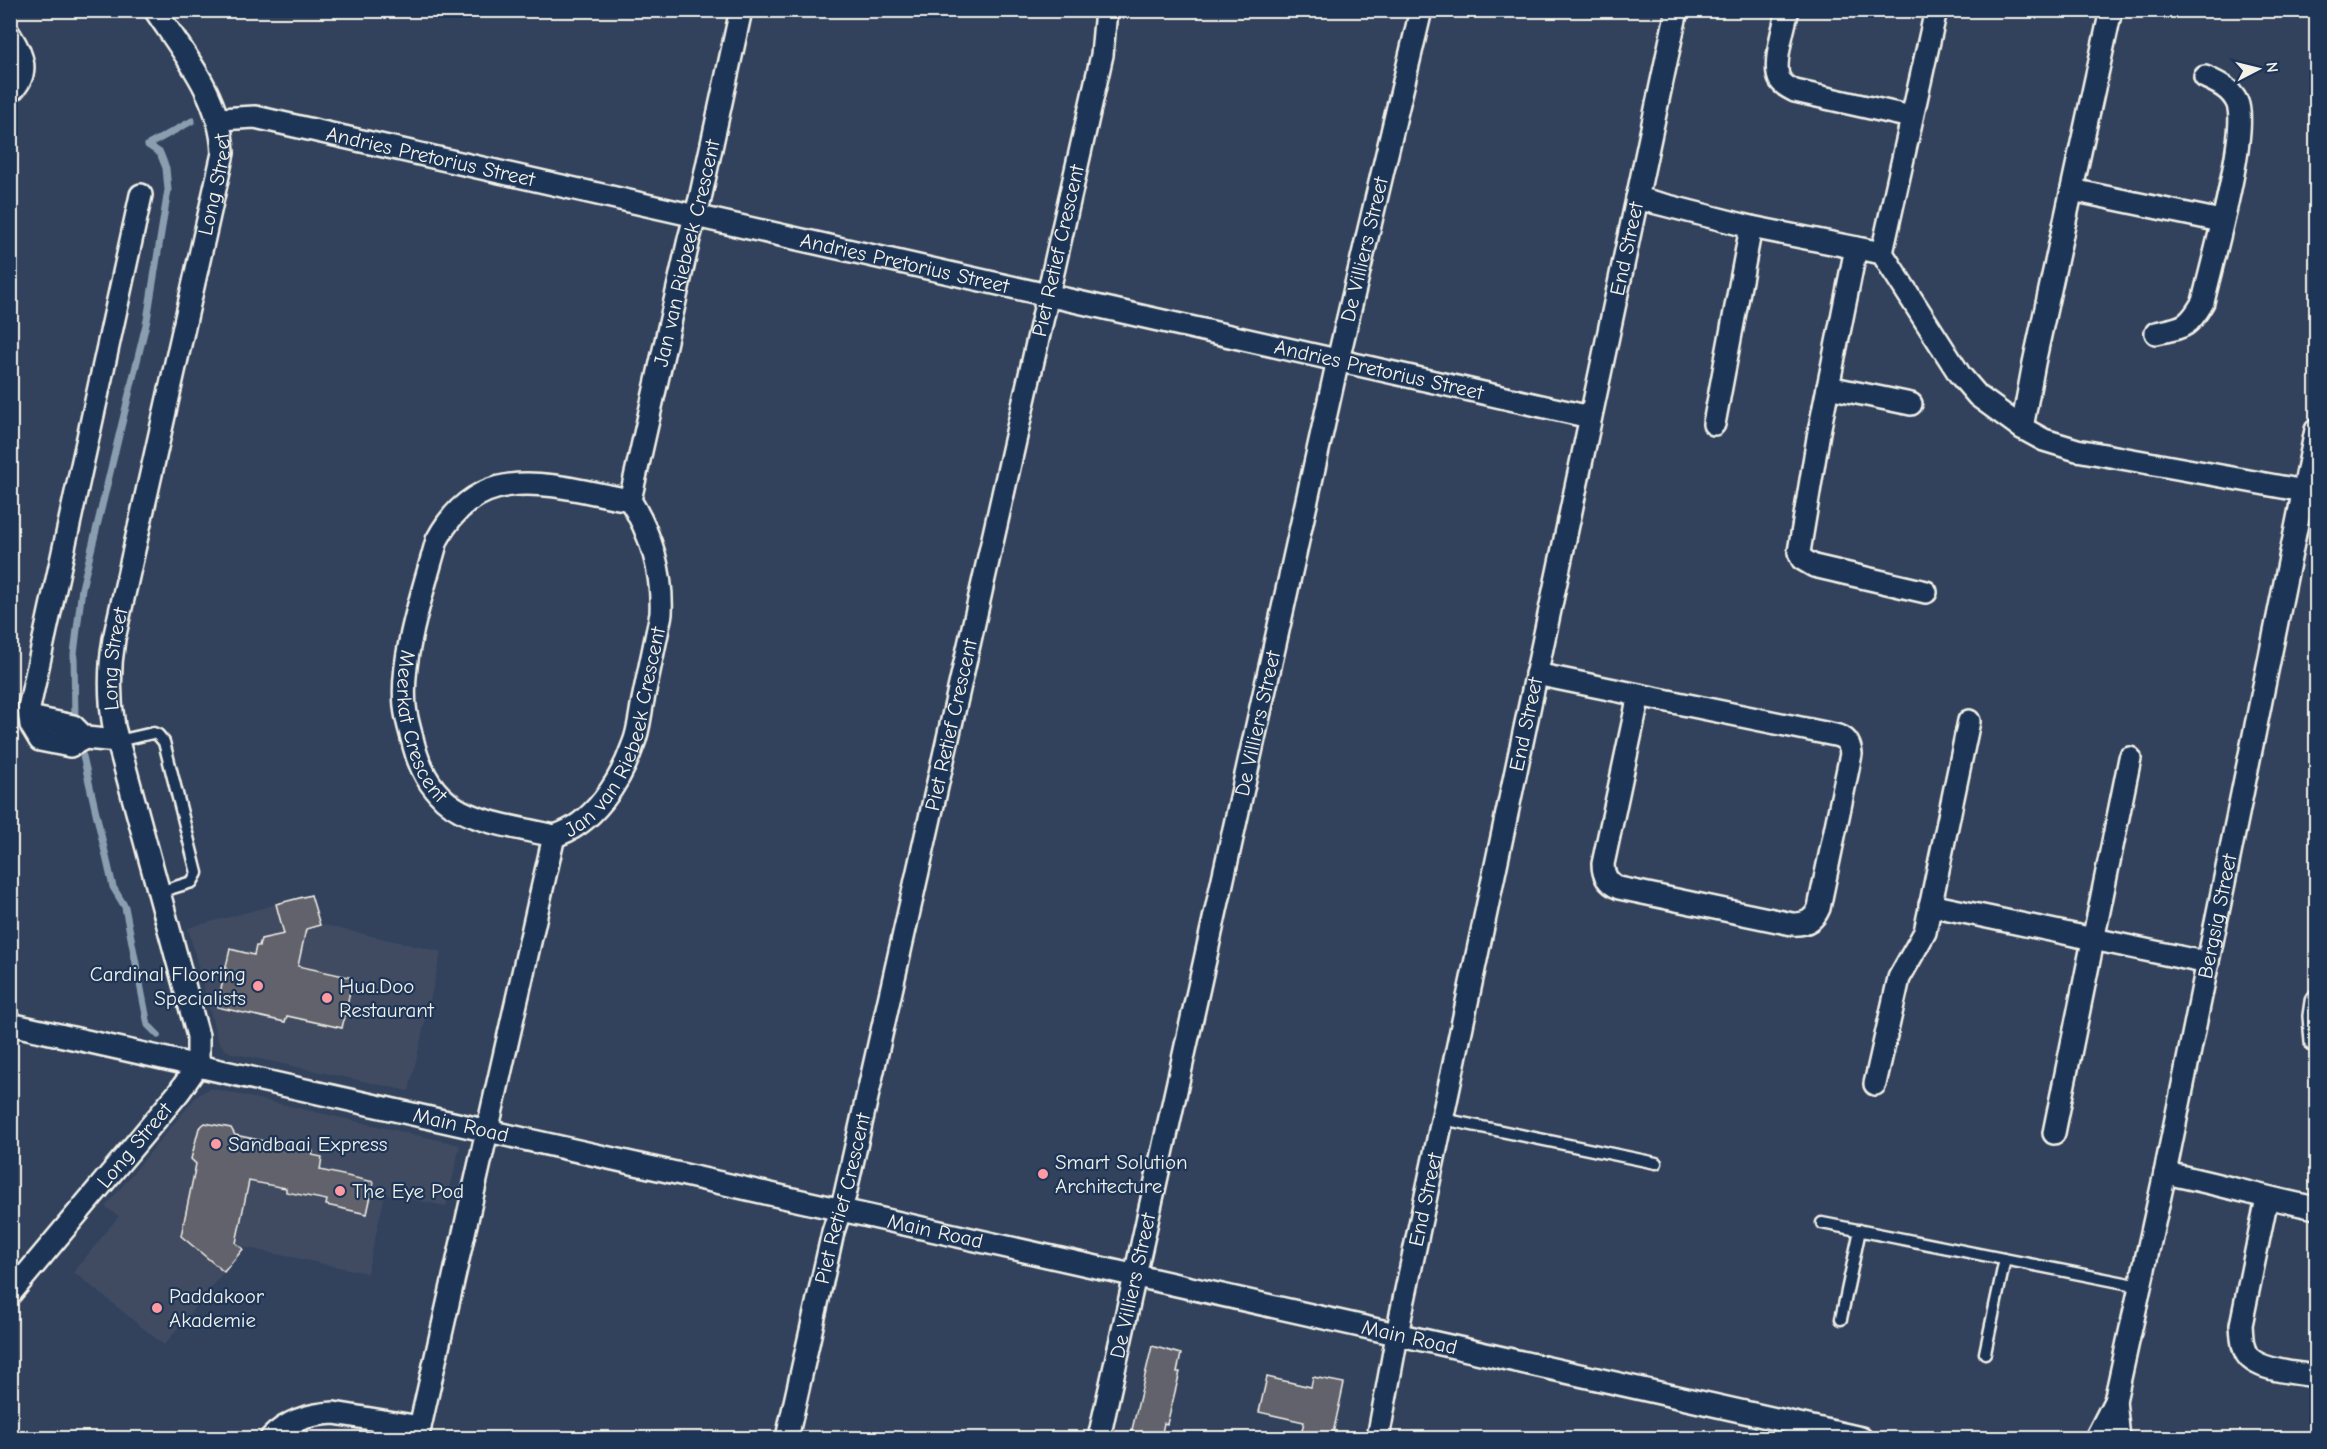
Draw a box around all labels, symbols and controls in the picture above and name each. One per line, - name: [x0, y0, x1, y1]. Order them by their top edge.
- north arrow: [2228, 39, 2288, 99]
- text: N: [2262, 61, 2281, 74]
- street label: Andries Pretorius Street: [324, 121, 538, 192]
- street label: Long Street: [193, 130, 235, 238]
- street label: Jan van Riebeek Crescent: [648, 136, 725, 369]
- street label: Piet Retief Crescent: [1027, 161, 1089, 339]
- street label: De Villiers Street: [1336, 173, 1393, 324]
- street label: End Street: [1605, 199, 1648, 298]
- street label: Andries Pretorius Street: [798, 228, 1012, 298]
- street label: Andries Pretorius Street: [1272, 334, 1487, 405]
- street label: Long Street: [98, 604, 133, 712]
- street label: Jan van Riebeek Crescent: [560, 624, 670, 842]
- street label: Piet Retief Crescent: [920, 636, 982, 813]
- street label: Meerkat Crescent: [392, 648, 453, 808]
- street label: De Villiers Street: [1230, 648, 1285, 798]
- street label: End Street: [1504, 674, 1548, 773]
- street label: Bergsig Street: [2193, 851, 2242, 981]
- place label: Cardinal Flooring Specialists: [90, 962, 246, 1010]
- place label: Hua.Doo Restaurant: [339, 974, 435, 1022]
- marker: Cardinal Flooring Specialists: [251, 979, 265, 993]
- marker: Hua.Doo Restaurant: [320, 991, 334, 1005]
- street label: Long Street: [92, 1097, 178, 1193]
- street label: Main Road: [411, 1103, 511, 1147]
- street label: Piet Retief Crescent: [810, 1110, 875, 1286]
- place label: Sandbaai Express: [228, 1132, 388, 1156]
- marker: Sandbaai Express: [209, 1137, 223, 1151]
- place label: Smart Solution Architecture: [1055, 1150, 1188, 1198]
- street label: End Street: [1404, 1150, 1447, 1249]
- marker: Smart Solution Architecture: [1036, 1167, 1050, 1181]
- place label: The Eye Pod: [352, 1179, 464, 1203]
- marker: The Eye Pod: [333, 1184, 347, 1198]
- street label: Main Road: [885, 1209, 985, 1253]
- street label: De Villiers Street: [1105, 1210, 1161, 1361]
- place label: Paddakoor Akademie: [169, 1284, 265, 1332]
- marker: Paddakoor Akademie: [150, 1301, 164, 1315]
- street label: Main Road: [1359, 1315, 1459, 1359]

